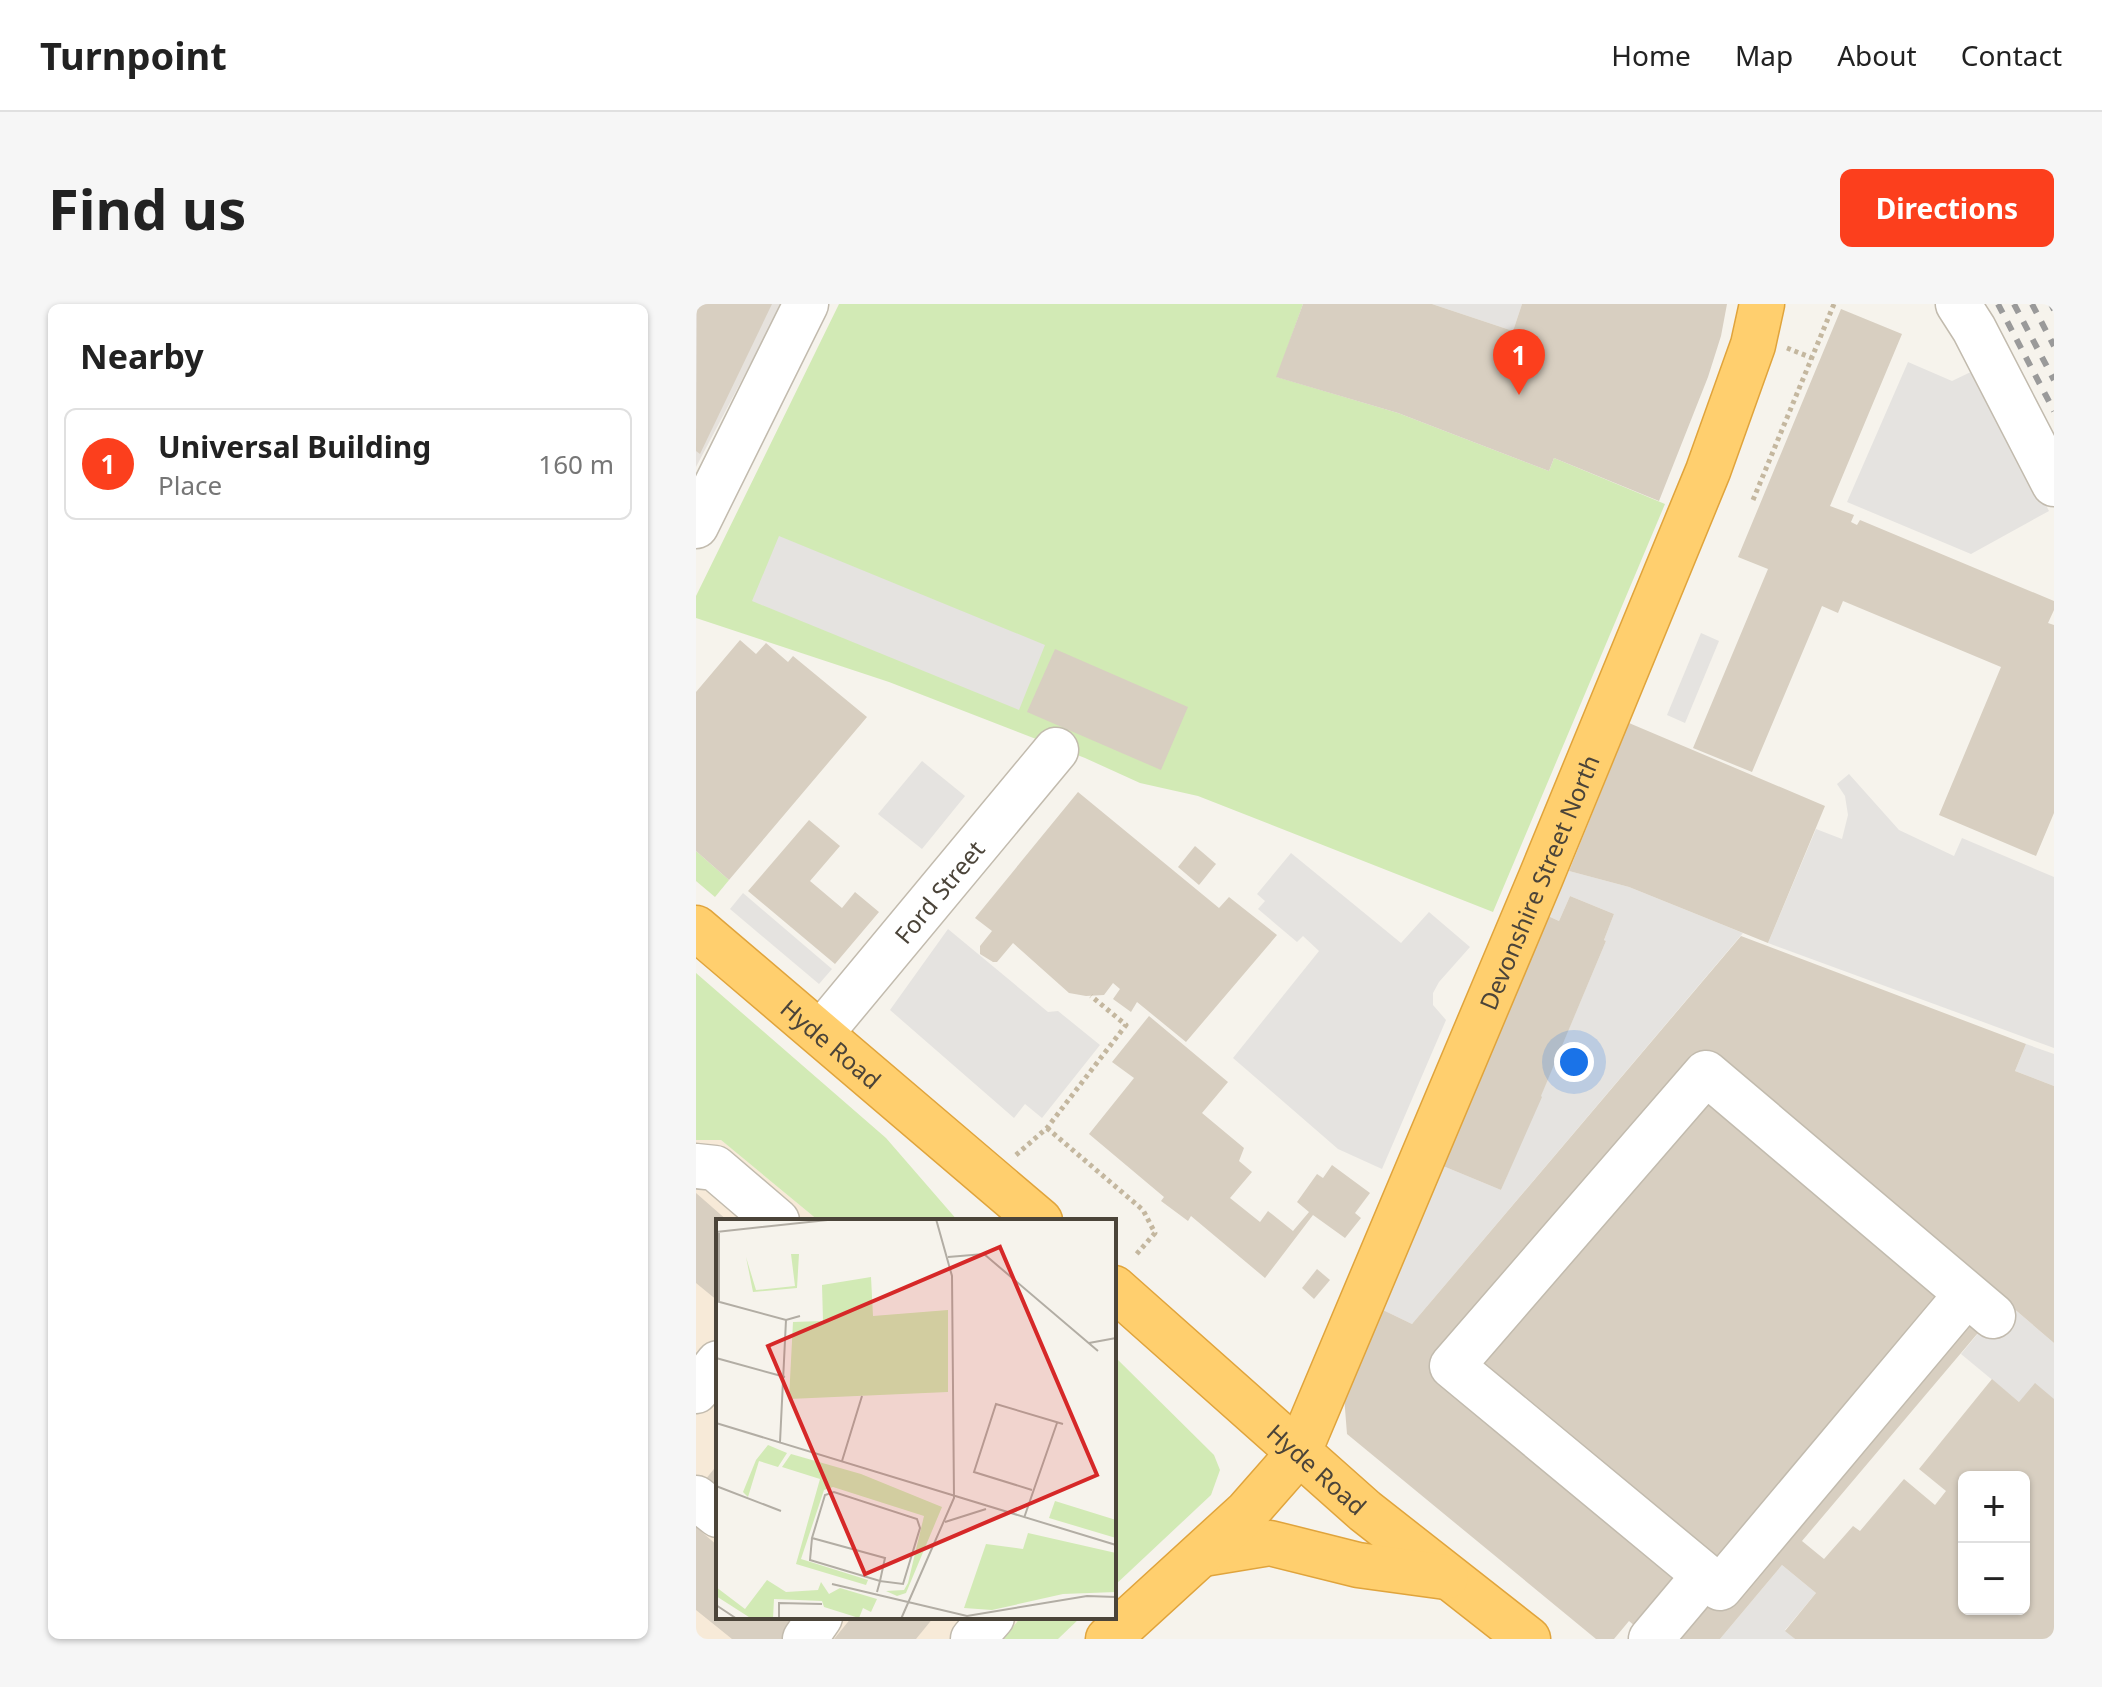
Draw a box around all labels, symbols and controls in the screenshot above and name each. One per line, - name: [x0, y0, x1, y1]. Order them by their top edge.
- text: Turnpoint: [40, 29, 227, 81]
- text: Home: [1611, 36, 1691, 74]
- text: Map: [1735, 36, 1793, 74]
- text: About: [1837, 36, 1917, 74]
- text: Contact: [1961, 36, 2062, 74]
- button: Directions: [1840, 169, 2054, 247]
- text: Find us: [48, 170, 246, 246]
- pin: 1: [1493, 329, 1545, 395]
- text: Nearby: [80, 333, 204, 379]
- text: Universal Building: [158, 426, 431, 467]
- text: 1: [101, 446, 115, 482]
- text: 160 m: [538, 446, 614, 482]
- text: Place: [158, 467, 222, 503]
- street label: Devonshire Street North: [1471, 749, 1606, 1015]
- street label: Ford Street: [886, 833, 991, 950]
- street label: Hyde Road: [774, 991, 889, 1096]
- your location: [1554, 1042, 1594, 1082]
- inset map: [716, 1219, 1116, 1619]
- street label: Hyde Road: [1261, 1416, 1374, 1522]
- map controls: [1958, 1471, 2030, 1615]
- button: +: [1958, 1471, 2030, 1543]
- button: −: [1958, 1543, 2030, 1615]

